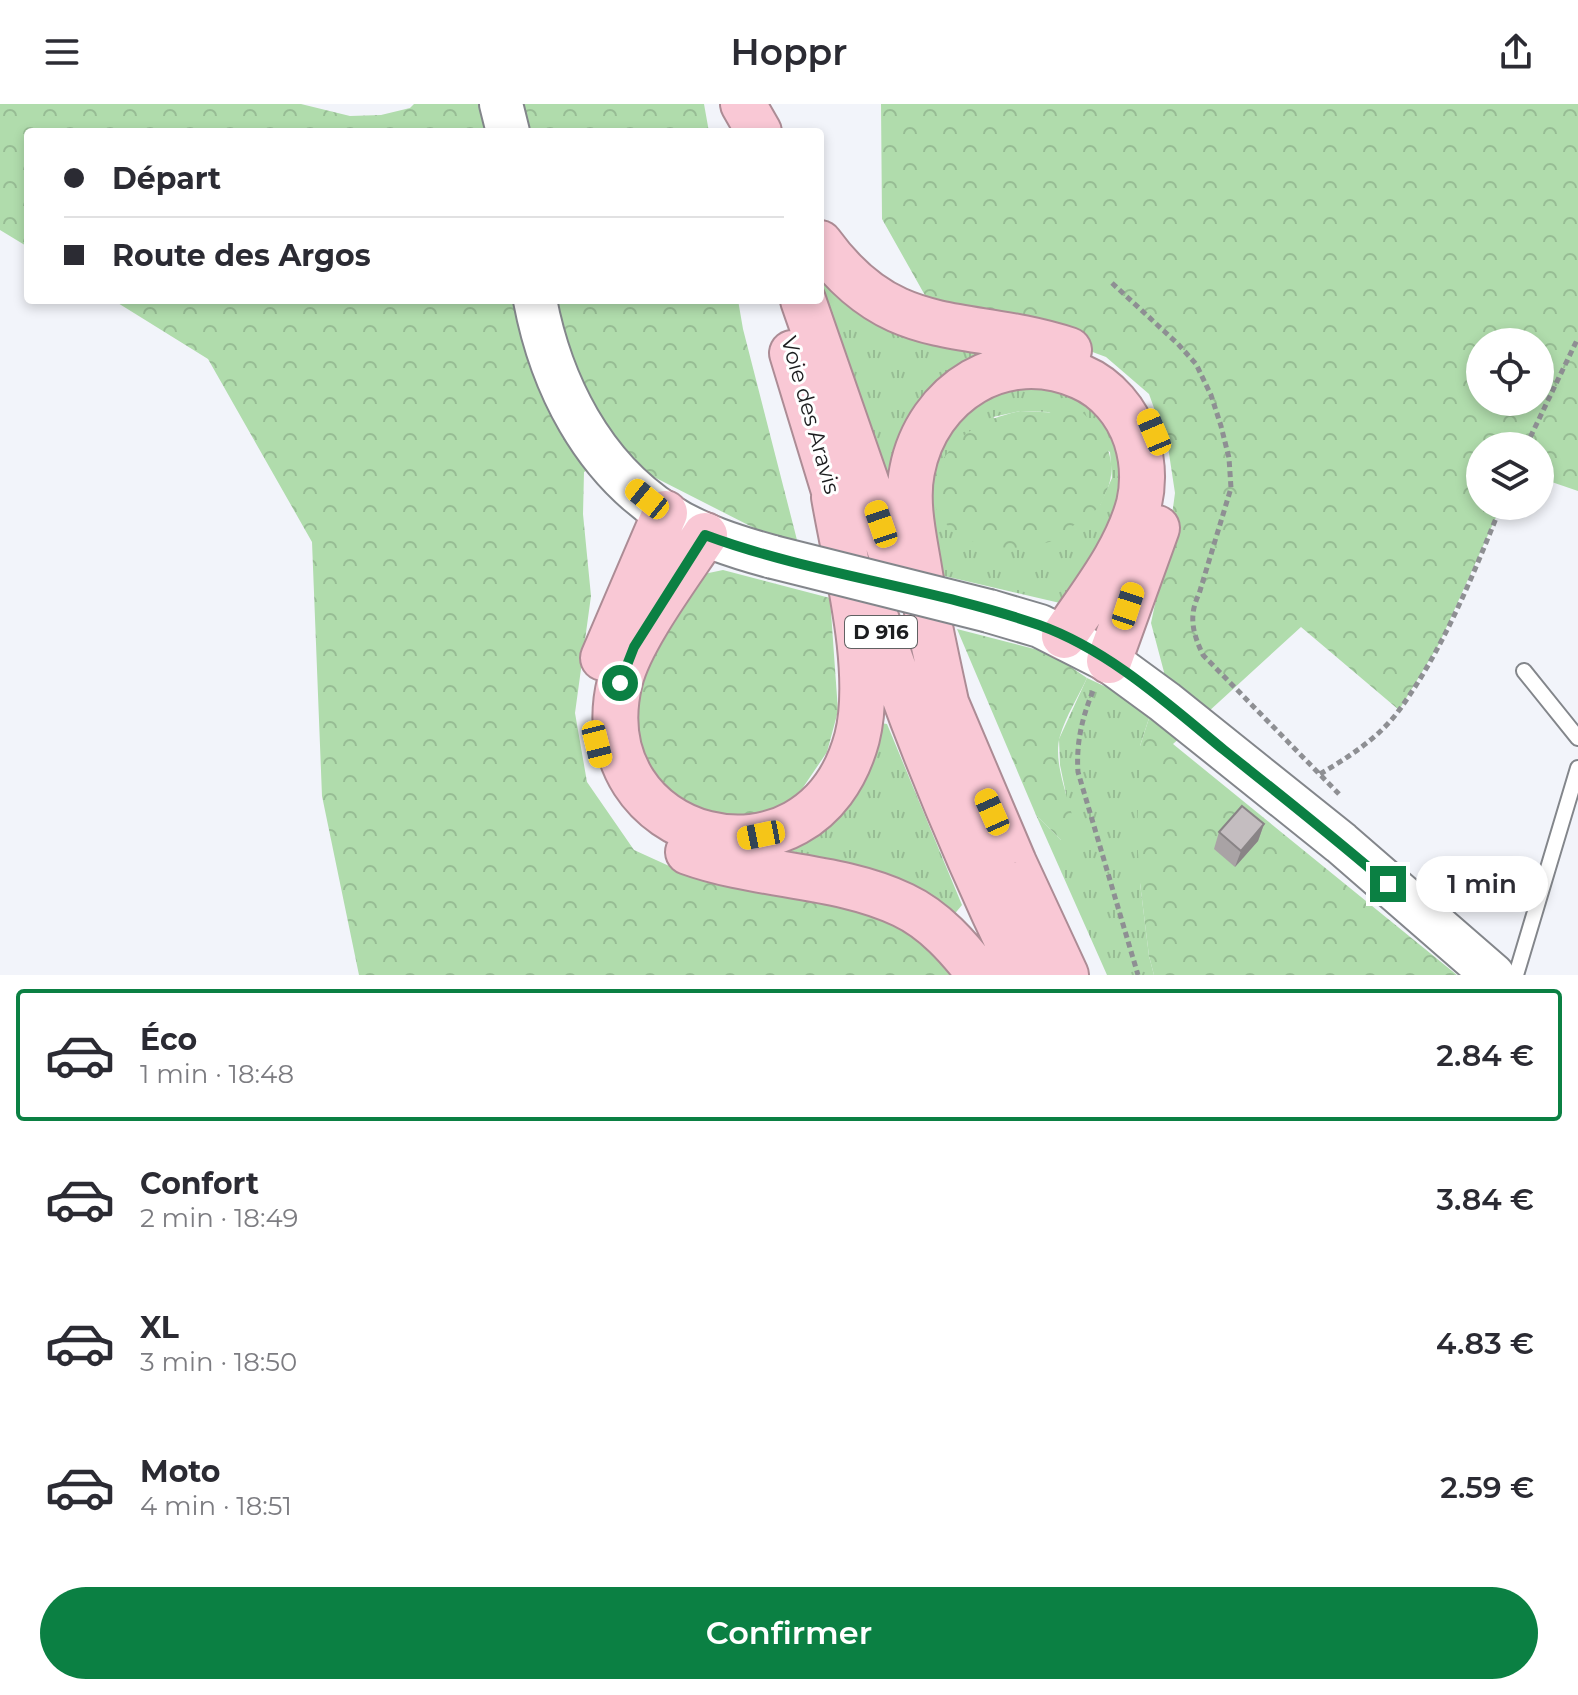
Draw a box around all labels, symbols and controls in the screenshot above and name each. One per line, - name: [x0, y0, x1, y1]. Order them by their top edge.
- icon: menu: [40, 30, 84, 74]
- text: Hoppr: [731, 30, 847, 74]
- icon: share: [1494, 30, 1538, 74]
- text: Départ: [112, 160, 221, 197]
- text: Route des Argos: [112, 237, 371, 274]
- map controls: [1466, 328, 1554, 520]
- button: locate: [1466, 328, 1554, 416]
- street label: Voie des Aravis: [775, 333, 846, 497]
- car: [1134, 405, 1174, 459]
- button: layers: [1466, 432, 1554, 520]
- car: [621, 475, 673, 523]
- car: [862, 497, 900, 551]
- car: [1109, 579, 1147, 633]
- road number: D 916: [845, 616, 917, 648]
- route start: [602, 665, 638, 701]
- car: [580, 718, 614, 770]
- car: [971, 785, 1013, 839]
- car: [735, 819, 787, 851]
- callout: 1 min: [1416, 856, 1548, 912]
- route end: [1370, 866, 1406, 902]
- text: 1 min: [1447, 868, 1517, 900]
- icon: car: [44, 1019, 116, 1091]
- text: Éco: [140, 1021, 197, 1058]
- text: 2.84 €: [1436, 1037, 1534, 1074]
- text: 1 min · 18:48: [140, 1058, 294, 1090]
- icon: car: [44, 1163, 116, 1235]
- text: Confort: [140, 1165, 259, 1202]
- text: 3.84 €: [1437, 1181, 1534, 1218]
- text: 2 min · 18:49: [140, 1202, 298, 1234]
- icon: car: [44, 1307, 116, 1379]
- text: XL: [140, 1309, 179, 1346]
- text: 4.83 €: [1436, 1325, 1534, 1362]
- text: 3 min · 18:50: [140, 1346, 297, 1378]
- icon: car: [44, 1451, 116, 1523]
- text: Moto: [140, 1453, 221, 1490]
- text: 2.59 €: [1440, 1469, 1534, 1506]
- text: 4 min · 18:51: [140, 1490, 292, 1522]
- button: Confirmer: [40, 1587, 1538, 1679]

